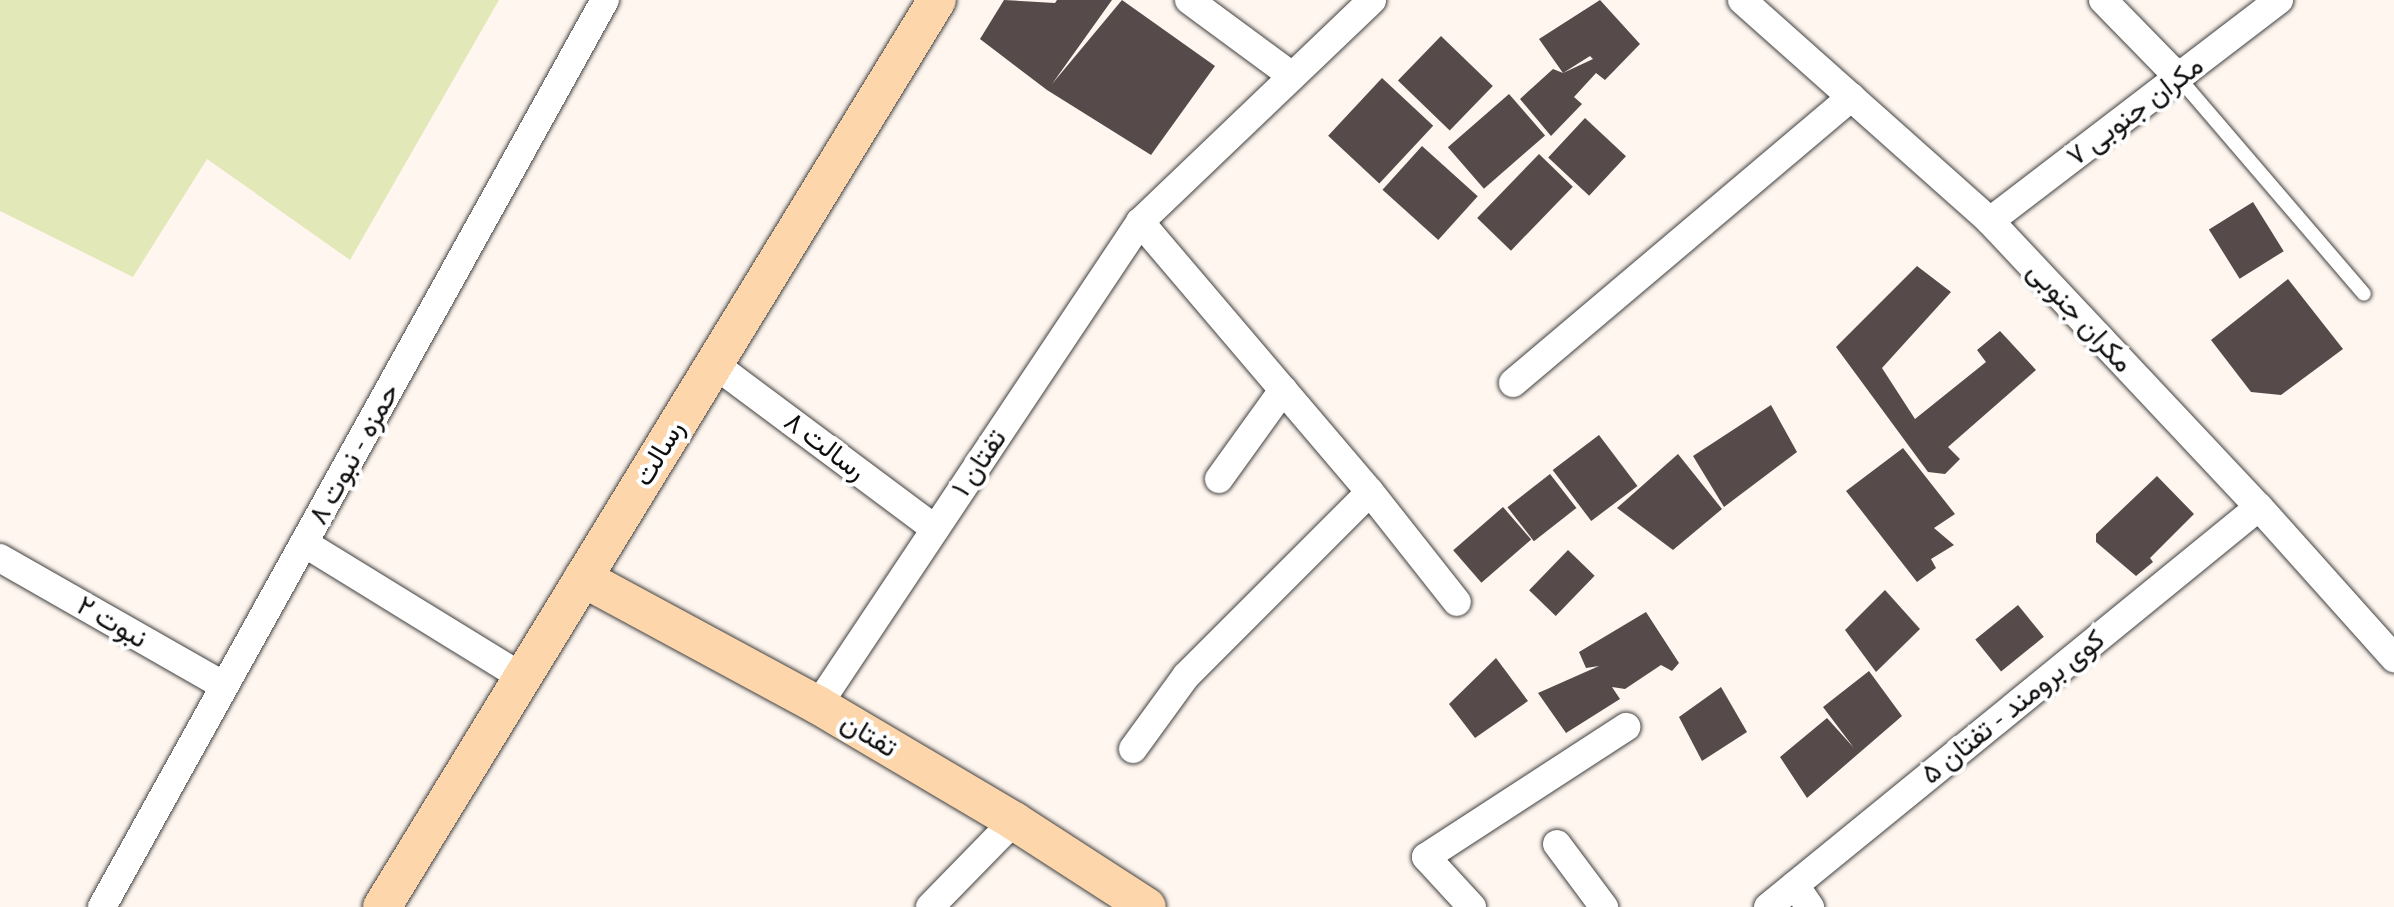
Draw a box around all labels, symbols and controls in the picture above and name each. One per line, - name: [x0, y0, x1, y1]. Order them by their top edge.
- street label: مکران جنوبی ۷: [2060, 49, 2210, 173]
- street label: مکران جنوبی: [2020, 254, 2140, 380]
- street label: حمزه - نبوت ۸: [301, 377, 407, 531]
- street label: رسالت ۸: [777, 404, 873, 488]
- street label: رسالت: [626, 414, 692, 492]
- street label: تفتان ۱: [944, 423, 1014, 503]
- street label: نبوت ۲: [71, 589, 153, 655]
- street label: کوی برومند - تفتان ۵: [1915, 623, 2111, 791]
- street label: تفتان: [835, 705, 903, 765]

